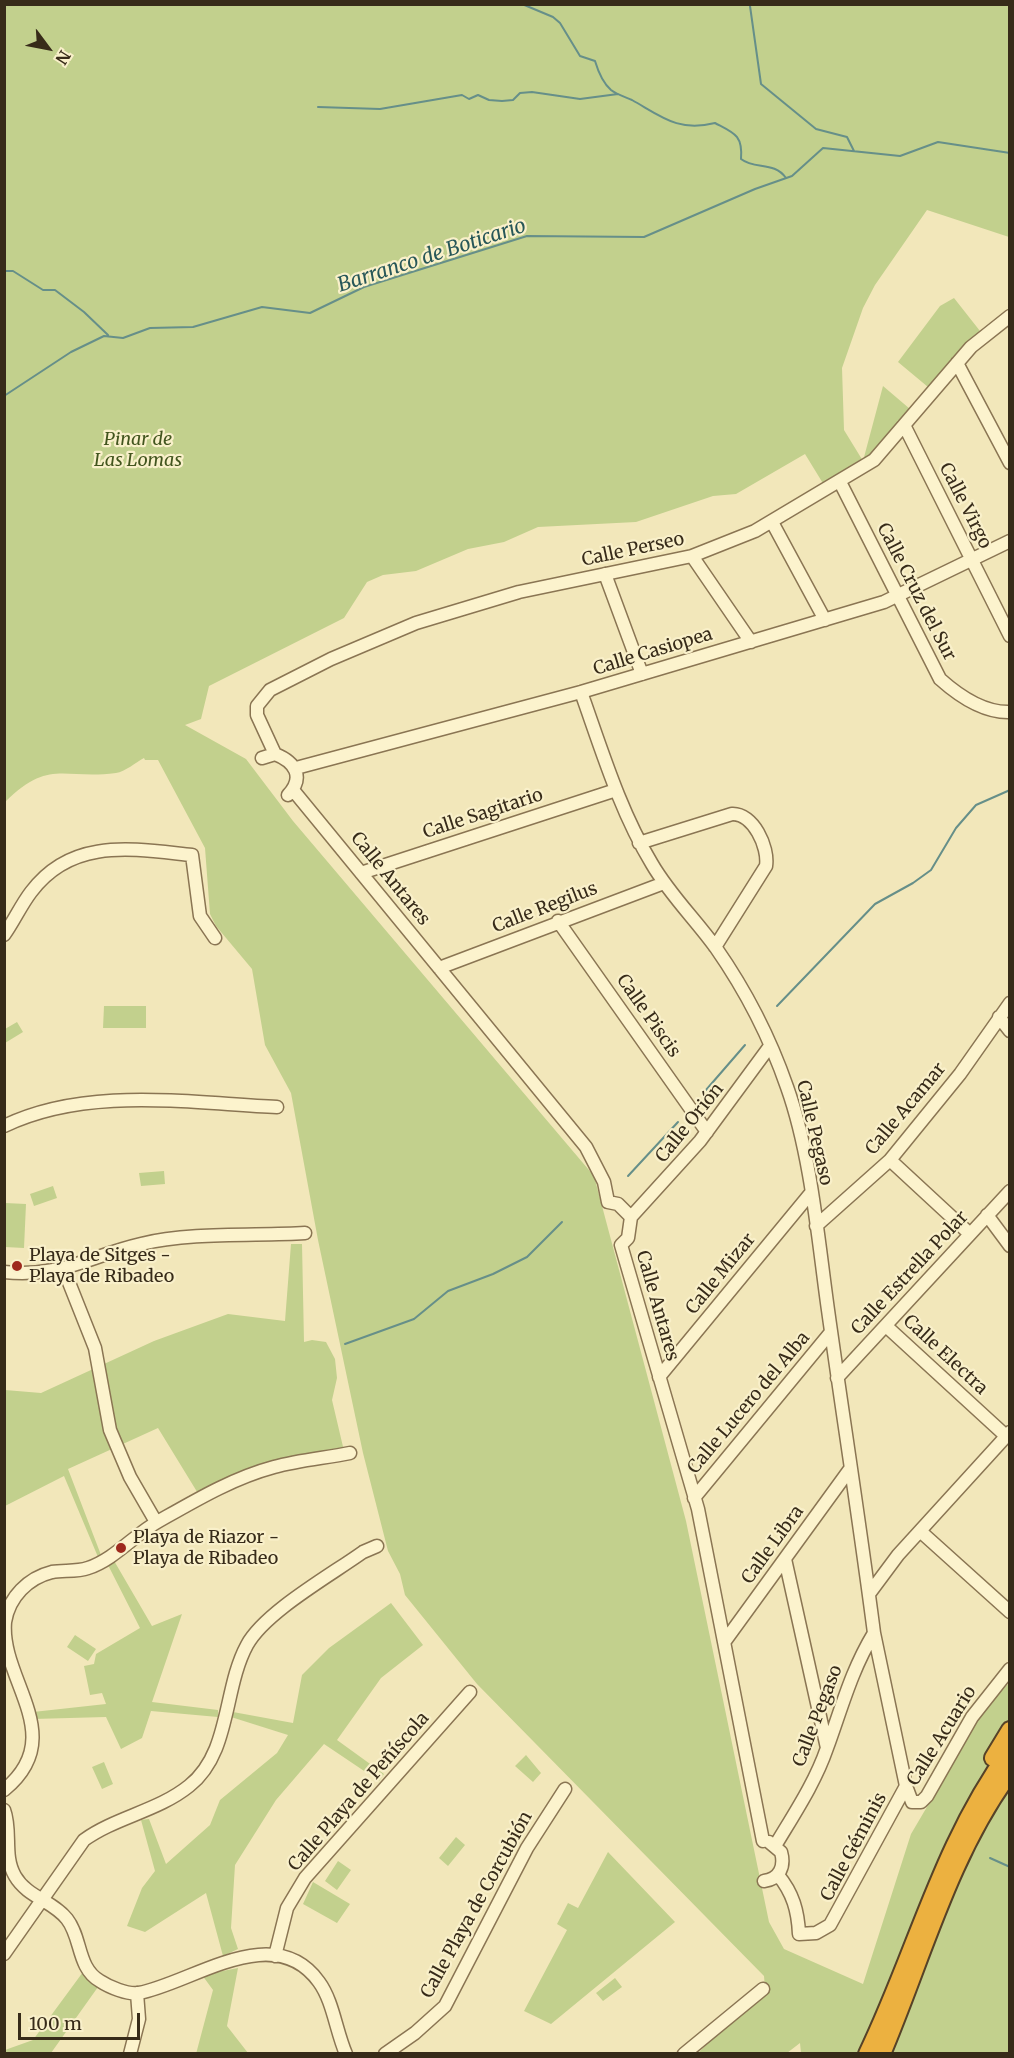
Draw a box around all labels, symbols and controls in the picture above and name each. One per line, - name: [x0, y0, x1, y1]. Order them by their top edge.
- north arrow: [18, 18, 78, 78]
- text: N: [51, 47, 75, 68]
- water label: Barranco de Boticario: [335, 214, 529, 298]
- park label: Pinar de Las Lomas: [94, 429, 182, 472]
- street label: Calle Virgo: [934, 460, 996, 552]
- street label: Calle Cruz del Sur: [872, 520, 960, 664]
- street label: Calle Perseo: [580, 529, 686, 571]
- street label: Calle Casiopea: [591, 624, 715, 680]
- street label: Calle Sagitario: [420, 784, 546, 844]
- street label: Calle Antares: [346, 828, 434, 930]
- street label: Calle Regilus: [489, 878, 601, 938]
- street label: Calle Piscis: [612, 970, 684, 1062]
- street label: Calle Acamar: [861, 1059, 951, 1159]
- street label: Calle Pegaso: [791, 1078, 837, 1188]
- street label: Calle Orión: [651, 1079, 729, 1167]
- street label: Calle Estrella Polar: [847, 1207, 973, 1339]
- street label: Calle Mizar: [682, 1229, 760, 1319]
- place label: Playa de Sitges - Playa de Ribadeo: [29, 1245, 174, 1288]
- street label: Calle Antares: [631, 1248, 683, 1364]
- marker: Playa de Sitges - Playa de Ribadeo: [10, 1259, 24, 1273]
- street label: Calle Electra: [898, 1311, 992, 1399]
- street label: Calle Lucero del Alba: [683, 1328, 815, 1478]
- street label: Calle Libra: [737, 1502, 809, 1588]
- place label: Playa de Riazor - Playa de Ribadeo: [133, 1527, 279, 1570]
- marker: Playa de Riazor - Playa de Ribadeo: [114, 1541, 128, 1555]
- street label: Calle Pegaso: [789, 1662, 847, 1770]
- street label: Calle Acuario: [903, 1682, 981, 1790]
- street label: Calle Playa de Peñíscola: [284, 1708, 434, 1876]
- street label: Calle Géminis: [816, 1789, 892, 1905]
- street label: Calle Playa de Corcubión: [417, 1808, 537, 2002]
- scale bar: [21, 2001, 142, 2039]
- text: 100 m: [29, 2012, 82, 2035]

